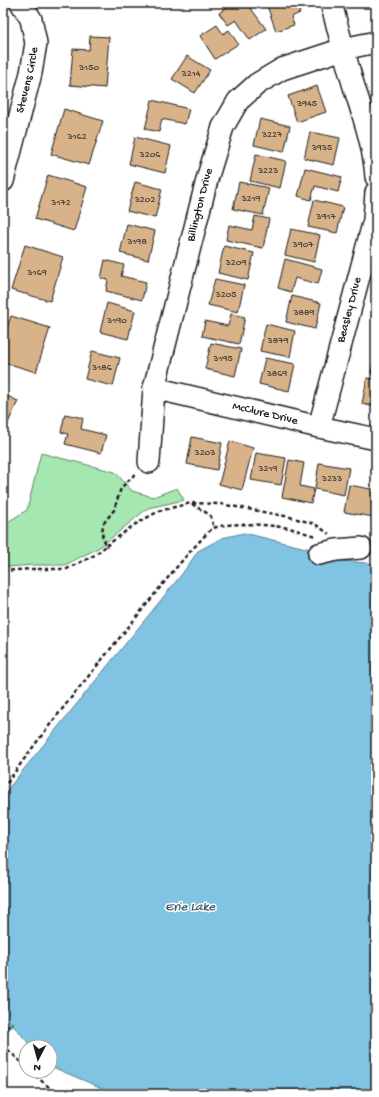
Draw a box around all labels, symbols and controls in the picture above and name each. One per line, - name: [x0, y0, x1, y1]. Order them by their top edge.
- street label: Stevens Circle: [14, 45, 42, 115]
- house number: 3150: [78, 62, 99, 74]
- house number: 3214: [181, 68, 201, 80]
- house number: 3945: [296, 98, 317, 110]
- house number: 3227: [261, 129, 283, 141]
- house number: 3162: [66, 131, 87, 143]
- house number: 3935: [311, 142, 332, 154]
- house number: 3206: [139, 149, 161, 161]
- house number: 3223: [257, 165, 278, 177]
- street label: Billington Drive: [184, 166, 217, 244]
- house number: 3219: [240, 193, 261, 205]
- house number: 3202: [134, 194, 155, 206]
- house number: 3172: [50, 197, 71, 209]
- house number: 3917: [315, 211, 337, 223]
- house number: 3198: [126, 236, 147, 248]
- house number: 3907: [291, 239, 314, 251]
- house number: 3209: [225, 257, 246, 269]
- house number: 3169: [26, 267, 47, 279]
- street label: Beasley Drive: [334, 275, 366, 345]
- house number: 3205: [214, 289, 237, 301]
- house number: 3889: [292, 307, 315, 319]
- house number: 3190: [106, 315, 127, 327]
- house number: 3879: [267, 335, 288, 347]
- house number: 3195: [212, 353, 233, 365]
- house number: 3186: [91, 362, 113, 374]
- house number: 3869: [266, 368, 287, 380]
- street label: McClure Drive: [231, 400, 300, 429]
- house number: 3203: [194, 447, 215, 459]
- house number: 3219: [257, 463, 278, 475]
- house number: 3233: [321, 473, 342, 485]
- water label: Erie Lake: [165, 900, 216, 915]
- north arrow: [18, 1039, 58, 1079]
- text: N: [33, 1061, 41, 1073]

